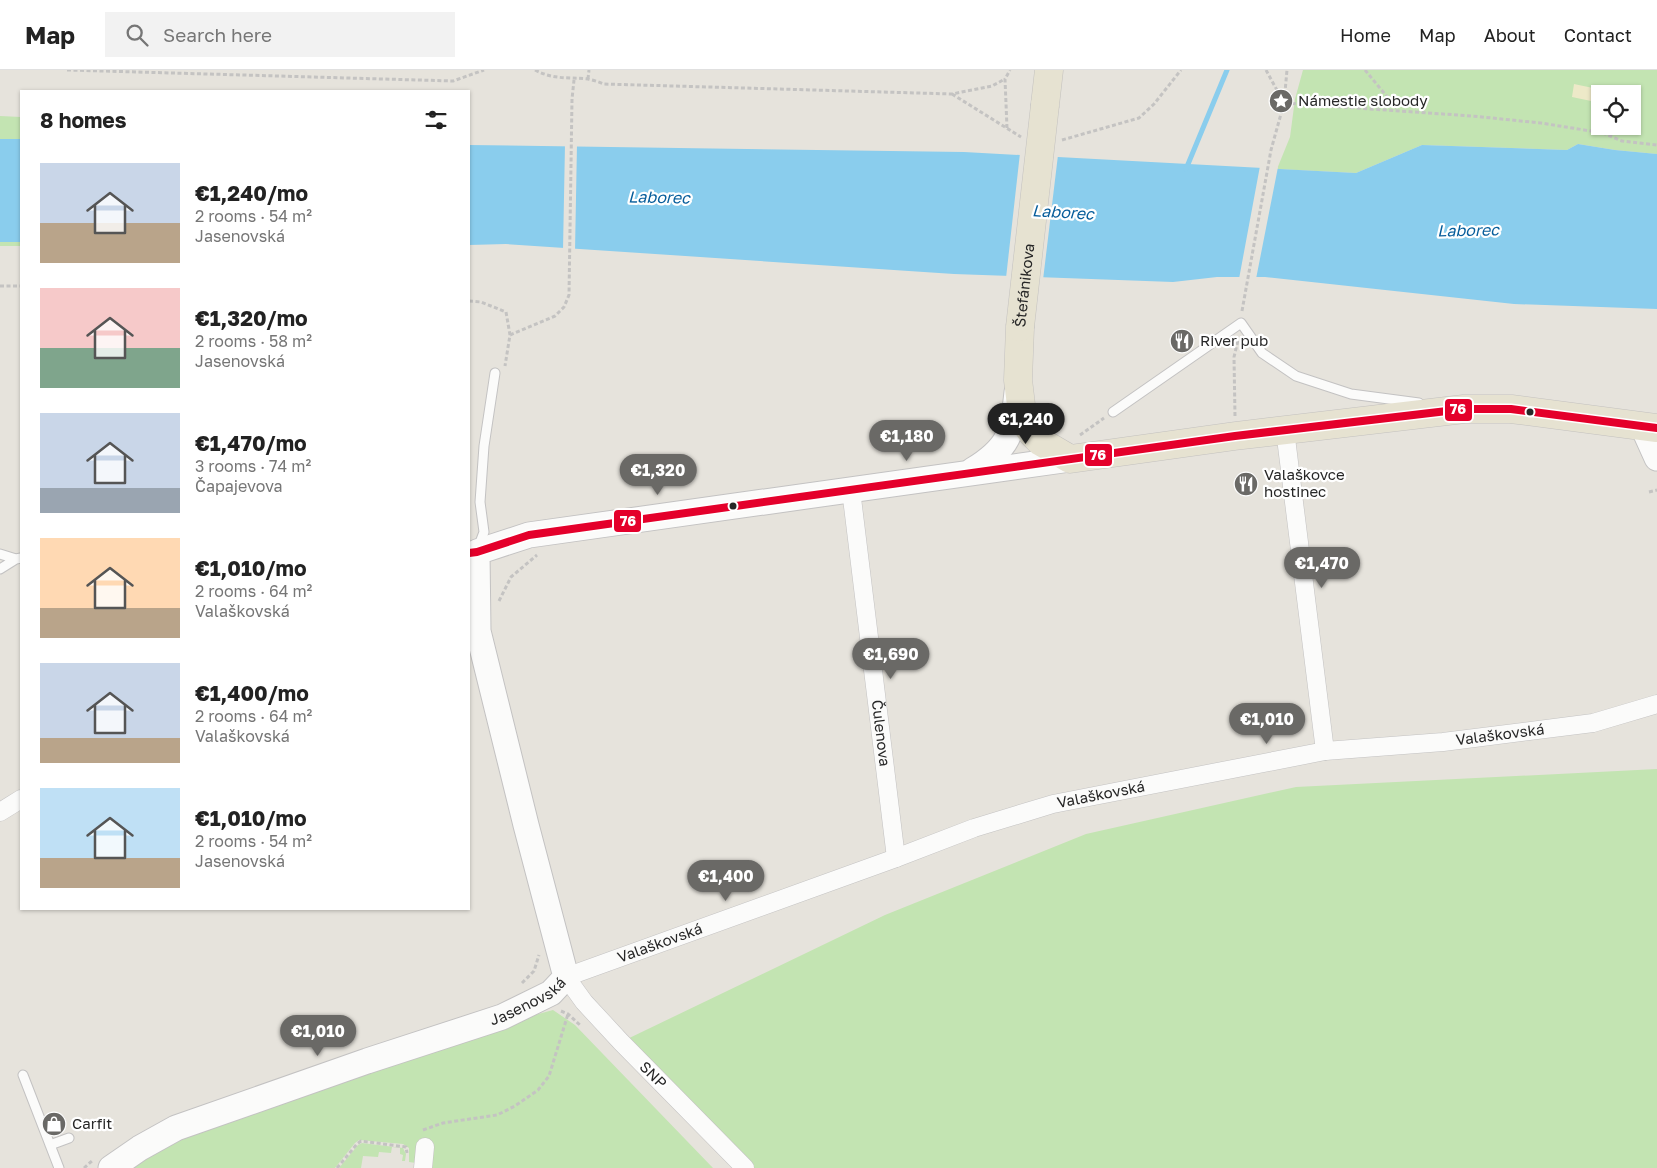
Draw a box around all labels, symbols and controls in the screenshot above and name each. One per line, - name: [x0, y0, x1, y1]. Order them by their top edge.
- search box: [105, 12, 455, 57]
- text: Map: [25, 20, 75, 49]
- icon: search: [123, 21, 151, 49]
- text: Search here: [163, 23, 272, 46]
- text: Home: [1340, 24, 1391, 46]
- text: Map: [1419, 24, 1456, 46]
- text: About: [1484, 24, 1536, 46]
- text: Contact: [1564, 24, 1632, 46]
- map controls: [1591, 85, 1641, 135]
- button: locate: [1591, 85, 1641, 135]
- place icon: Námestie slobody: [1268, 88, 1294, 114]
- place label: Námestie slobody: [1298, 91, 1428, 109]
- icon: filters: [422, 106, 450, 134]
- text: 8 homes: [40, 107, 127, 133]
- text: €1,240/mo: [195, 180, 308, 206]
- icon: home: [80, 183, 140, 243]
- water label: Laborec: [628, 186, 691, 208]
- water label: Laborec: [1032, 200, 1096, 224]
- text: 2 rooms · 54 m²: [195, 206, 312, 226]
- water label: Laborec: [1437, 219, 1500, 241]
- text: Jasenovská: [195, 226, 285, 246]
- street label: Štefánikova: [1010, 242, 1037, 328]
- text: €1,320/mo: [195, 305, 308, 331]
- icon: home: [80, 308, 140, 368]
- restaurant icon: River pub: [1169, 328, 1195, 354]
- text: 2 rooms · 58 m²: [195, 331, 312, 351]
- place label: River pub: [1200, 331, 1268, 349]
- text: Jasenovská: [195, 351, 285, 371]
- line badge: 76: [1444, 398, 1473, 422]
- text: 76: [1450, 400, 1466, 417]
- pin: €1,240: [985, 402, 1067, 445]
- unlabelled marker: [1525, 407, 1535, 417]
- text: €1,240: [999, 409, 1053, 429]
- pin: €1,180: [866, 420, 948, 462]
- text: €1,180: [880, 426, 934, 446]
- text: €1,470/mo: [195, 430, 307, 456]
- icon: home: [80, 433, 140, 493]
- line badge: 76: [1084, 443, 1113, 467]
- text: 76: [1090, 446, 1106, 463]
- pin: €1,320: [617, 454, 699, 496]
- text: 3 rooms · 74 m²: [195, 456, 311, 476]
- text: €1,320: [631, 460, 685, 480]
- place label: Valaškovce hostinec: [1264, 465, 1345, 500]
- restaurant icon: Valaškovce hostinec: [1233, 471, 1259, 497]
- text: Čapajevova: [195, 476, 283, 496]
- unlabelled marker: [728, 501, 738, 511]
- line badge: 76: [613, 509, 642, 533]
- text: 76: [620, 512, 636, 529]
- pin: €1,470: [1281, 546, 1363, 589]
- text: €1,470: [1295, 553, 1349, 573]
- text: €1,010/mo: [195, 555, 307, 581]
- icon: home: [80, 558, 140, 618]
- text: 2 rooms · 64 m²: [195, 581, 312, 601]
- text: Valaškovská: [195, 601, 290, 621]
- pin: €1,690: [850, 638, 932, 680]
- text: €1,690: [863, 644, 919, 664]
- text: €1,400/mo: [195, 680, 309, 706]
- icon: home: [80, 683, 140, 743]
- street label: Čulenova: [869, 699, 895, 767]
- pin: €1,010: [1226, 702, 1308, 745]
- text: 2 rooms · 64 m²: [195, 706, 312, 726]
- text: €1,010: [1240, 709, 1294, 729]
- street label: Valaškovská: [1455, 719, 1545, 748]
- text: Valaškovská: [195, 726, 290, 746]
- street label: Valaškovská: [1056, 776, 1146, 811]
- text: €1,010/mo: [195, 805, 307, 831]
- icon: home: [80, 808, 140, 868]
- text: 2 rooms · 54 m²: [195, 831, 312, 851]
- text: Jasenovská: [195, 851, 285, 871]
- pin: €1,400: [685, 860, 767, 902]
- text: €1,400: [698, 866, 754, 886]
- street label: Valaškovská: [615, 919, 705, 966]
- street label: Jasenovská: [487, 973, 569, 1028]
- pin: €1,010: [277, 1014, 359, 1057]
- text: €1,010: [291, 1021, 345, 1041]
- street label: SNP: [636, 1057, 671, 1092]
- shop icon: Carfit: [41, 1111, 67, 1137]
- place label: Carfit: [72, 1114, 112, 1132]

